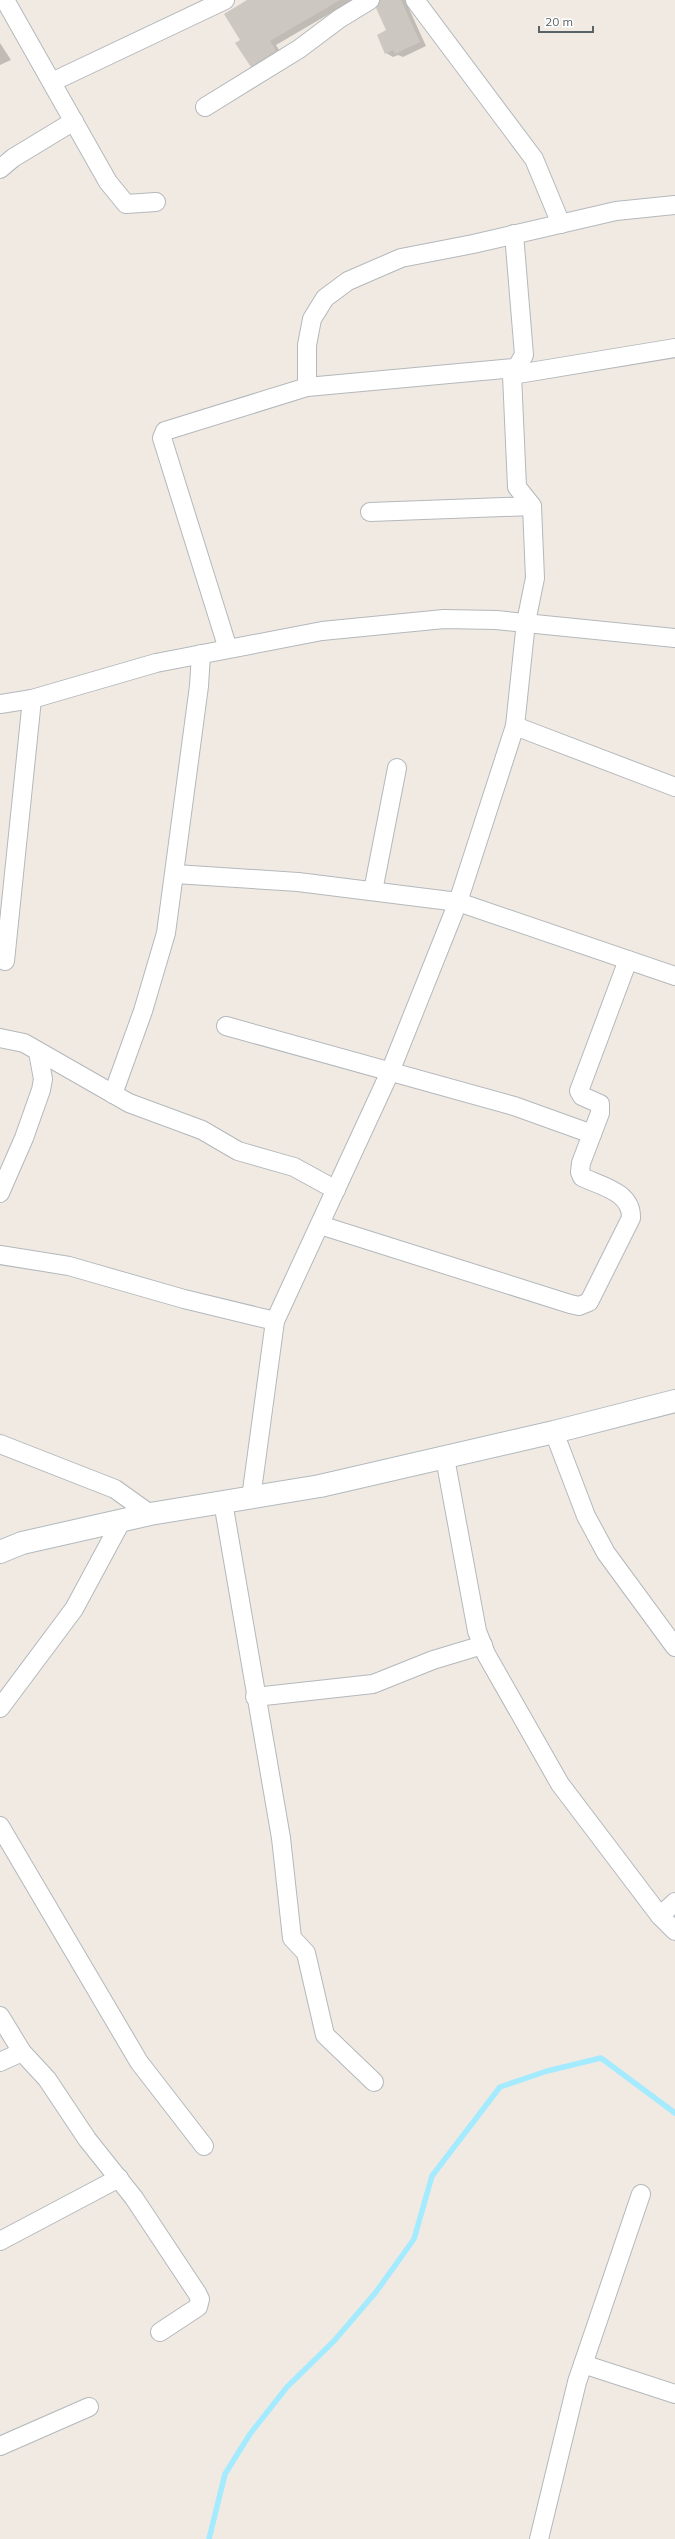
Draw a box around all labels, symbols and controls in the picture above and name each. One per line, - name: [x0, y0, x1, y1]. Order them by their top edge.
- scale bar: [539, 8, 593, 34]
- text: 20 m: [545, 14, 573, 29]

